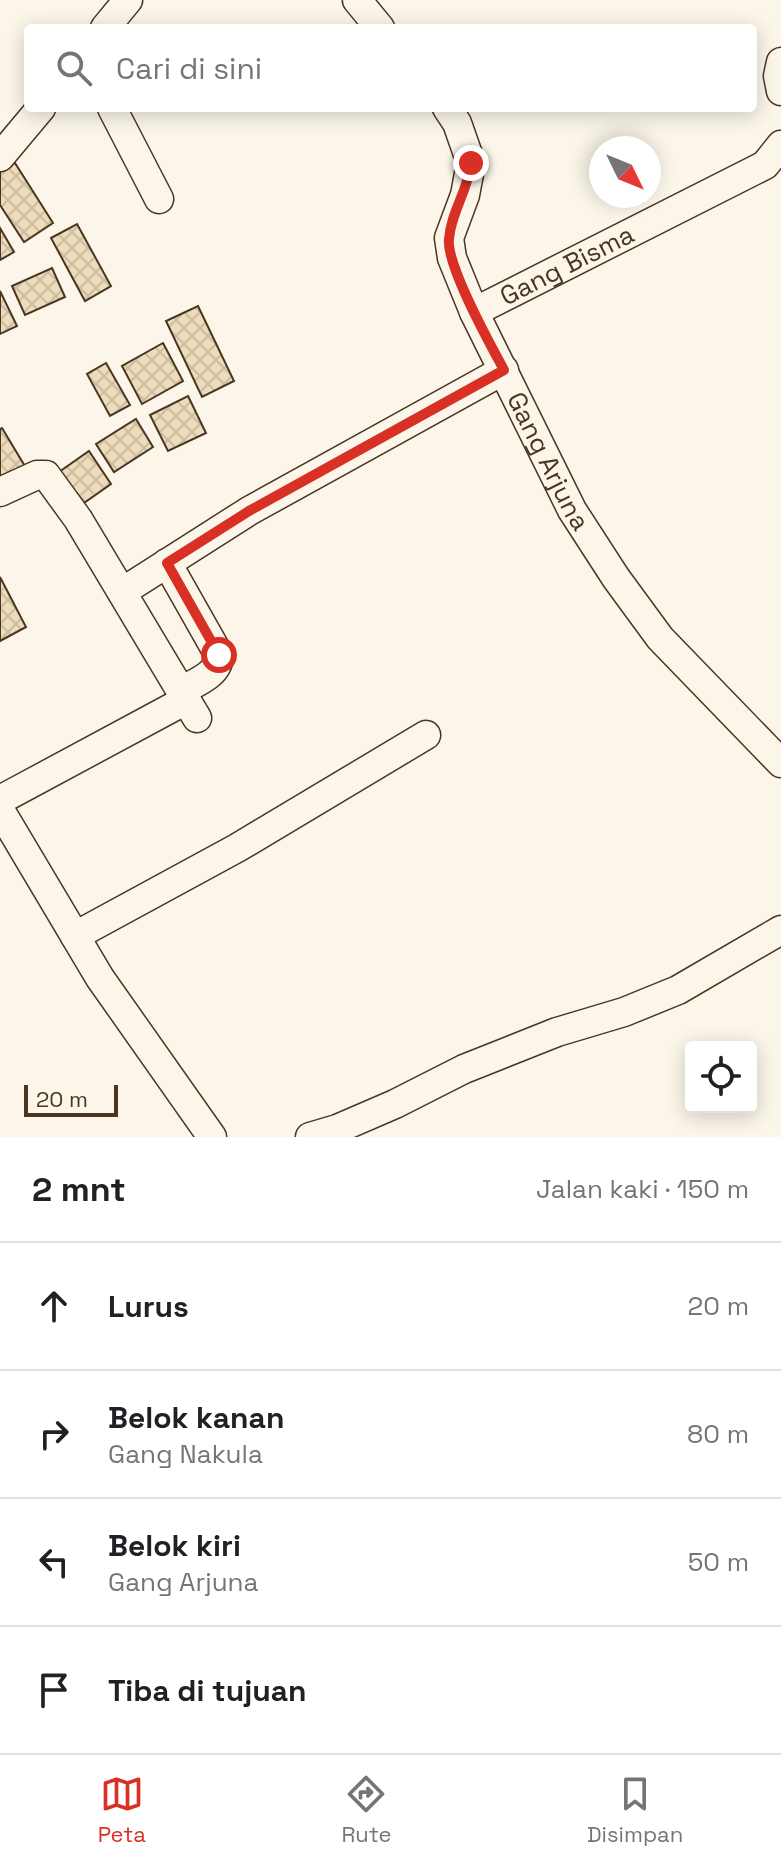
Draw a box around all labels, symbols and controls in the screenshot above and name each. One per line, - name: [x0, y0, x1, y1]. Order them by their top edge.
- search box: [24, 24, 757, 112]
- icon: search: [52, 46, 96, 90]
- text: Cari di sini: [116, 49, 262, 88]
- north arrow: [589, 136, 661, 208]
- route end: [453, 145, 489, 181]
- street label: Gang Bisma: [494, 217, 640, 313]
- street label: Gang Arjuna: [499, 386, 598, 537]
- route start: [201, 637, 237, 673]
- map controls: [685, 1041, 757, 1113]
- button: locate: [685, 1041, 757, 1113]
- scale bar: [24, 1081, 118, 1117]
- text: 20 m: [36, 1085, 88, 1113]
- text: 2 mnt: [32, 1168, 126, 1211]
- text: Jalan kaki · 150 m: [536, 1172, 749, 1206]
- icon: ahead: [32, 1284, 76, 1328]
- text: Lurus: [108, 1287, 189, 1326]
- text: 20 m: [688, 1289, 749, 1323]
- text: Belok kanan: [108, 1398, 284, 1437]
- icon: right: [32, 1412, 76, 1456]
- text: 80 m: [687, 1417, 749, 1451]
- text: Gang Nakula: [108, 1437, 263, 1471]
- text: Belok kiri: [108, 1526, 241, 1565]
- icon: left: [32, 1540, 76, 1584]
- text: 50 m: [688, 1545, 749, 1579]
- text: Gang Arjuna: [108, 1565, 258, 1599]
- icon: arrive: [32, 1668, 76, 1712]
- text: Tiba di tujuan: [108, 1671, 307, 1710]
- tab: Peta: [98, 1772, 146, 1848]
- tab: Rute: [341, 1772, 392, 1848]
- tab: Disimpan: [587, 1772, 683, 1848]

